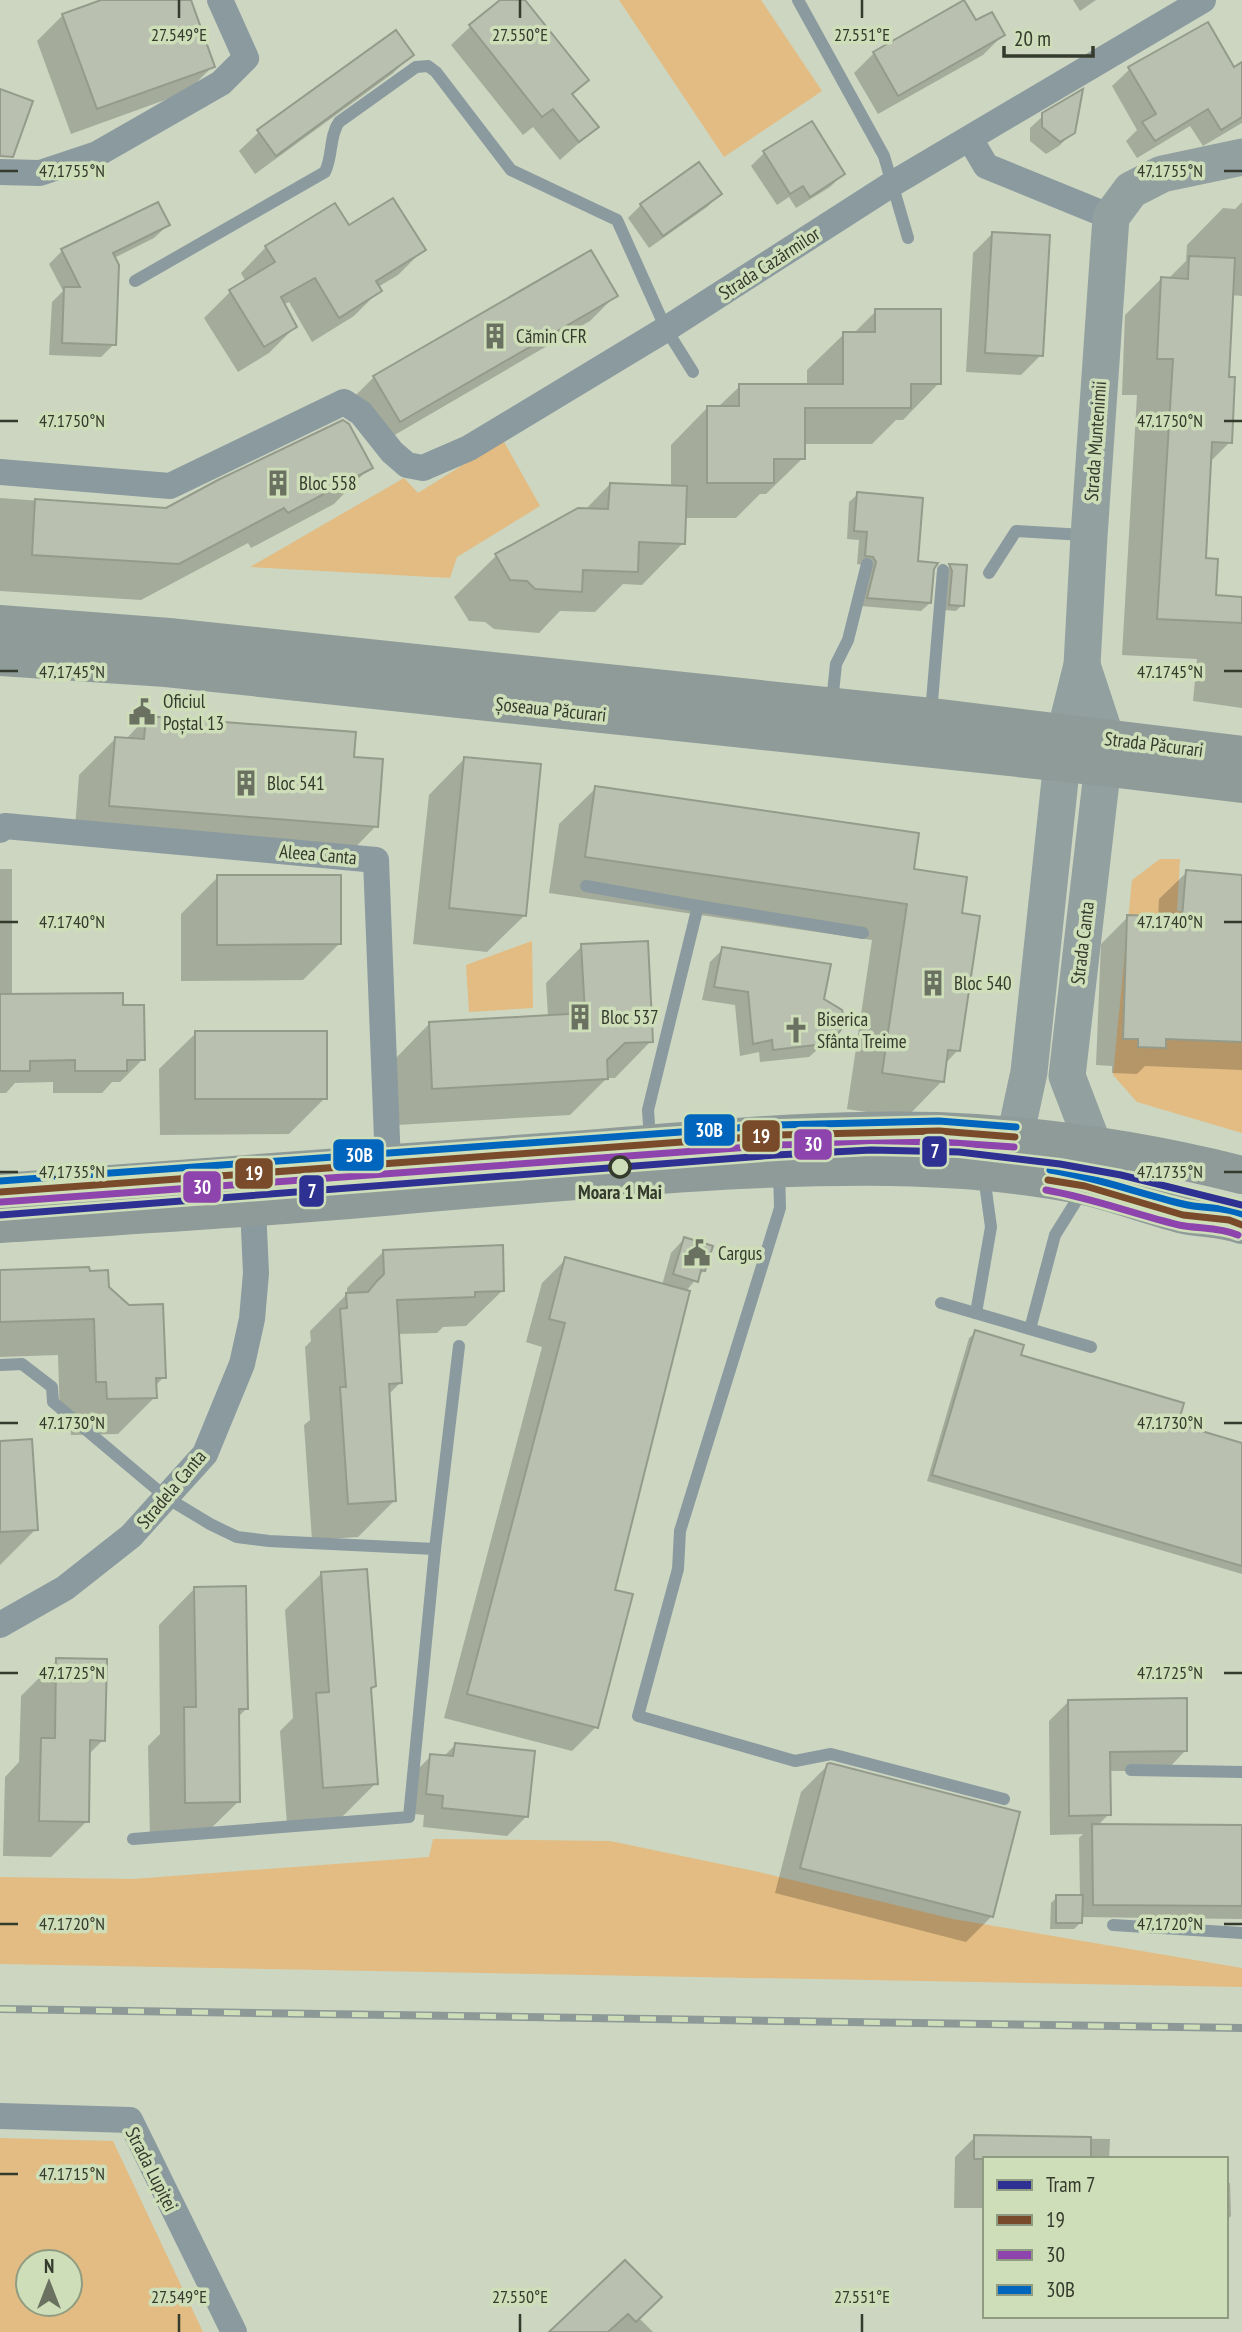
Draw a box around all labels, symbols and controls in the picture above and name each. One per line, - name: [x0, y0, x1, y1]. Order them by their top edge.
- scale bar: [1004, 14, 1093, 58]
- text: 27.549°E: [151, 23, 207, 46]
- text: 27.550°E: [492, 23, 548, 46]
- text: 27.551°E: [834, 23, 890, 46]
- text: 20 m: [1014, 25, 1051, 52]
- text: 47.1755°N: [39, 159, 105, 182]
- text: 47.1755°N: [1137, 159, 1203, 182]
- street label: Strada Cazărmilor: [714, 221, 825, 305]
- building icon: Cămin CFR: [480, 321, 510, 351]
- place label: Cămin CFR: [516, 324, 587, 348]
- street label: Strada Muntenimii: [1079, 380, 1111, 502]
- text: 47.1750°N: [39, 409, 105, 432]
- text: 47.1750°N: [1137, 409, 1203, 432]
- building icon: Bloc 558: [263, 468, 293, 498]
- place label: Bloc 558: [299, 471, 357, 495]
- text: 47.1745°N: [39, 660, 105, 683]
- text: 47.1745°N: [1137, 660, 1203, 683]
- place label: Oficiul Poștal 13: [163, 689, 224, 735]
- street label: Șoseaua Păcurari: [494, 691, 608, 727]
- public building icon: Oficiul Poștal 13: [127, 697, 157, 727]
- street label: Strada Păcurari: [1103, 726, 1205, 762]
- building icon: Bloc 541: [231, 768, 261, 798]
- place label: Bloc 541: [267, 771, 325, 795]
- street label: Aleea Canta: [278, 839, 358, 869]
- street label: Strada Canta: [1065, 900, 1099, 986]
- text: 47.1740°N: [39, 910, 105, 933]
- text: 47.1740°N: [1137, 910, 1203, 933]
- building icon: Bloc 540: [918, 968, 948, 998]
- place label: Bloc 540: [954, 971, 1012, 995]
- building icon: Bloc 537: [565, 1002, 595, 1032]
- place label: Bloc 537: [601, 1005, 659, 1029]
- place label: Biserica Sfânta Treime: [817, 1007, 907, 1053]
- church icon: Biserica Sfânta Treime: [781, 1015, 811, 1045]
- line badge: 30B: [683, 1113, 736, 1147]
- text: 30B: [695, 1118, 723, 1142]
- line badge: 19: [741, 1119, 781, 1153]
- text: 19: [752, 1124, 770, 1148]
- line badge: 30: [793, 1128, 833, 1161]
- text: 30: [804, 1132, 822, 1156]
- line badge: 7: [921, 1135, 948, 1168]
- line badge: 30B: [332, 1138, 385, 1172]
- text: 7: [930, 1139, 940, 1163]
- text: 30B: [345, 1143, 373, 1167]
- marker: Moara 1 Mai: [609, 1156, 631, 1178]
- line badge: 19: [234, 1157, 274, 1190]
- text: 47.1735°N: [39, 1160, 105, 1183]
- text: 47.1735°N: [1137, 1160, 1203, 1183]
- text: 19: [245, 1161, 263, 1185]
- line badge: 30: [182, 1170, 222, 1204]
- line badge: 7: [298, 1174, 325, 1208]
- text: 30: [193, 1175, 211, 1199]
- text: 7: [307, 1179, 317, 1203]
- place label: Moara 1 Mai: [578, 1180, 662, 1204]
- public building icon: Cargus: [682, 1238, 712, 1268]
- place label: Cargus: [718, 1241, 762, 1265]
- text: 47.1730°N: [39, 1411, 105, 1434]
- text: 47.1730°N: [1137, 1411, 1203, 1434]
- street label: Stradela Canta: [131, 1445, 211, 1533]
- text: 47.1725°N: [39, 1661, 105, 1684]
- text: 47.1725°N: [1137, 1661, 1203, 1684]
- text: 47.1720°N: [39, 1912, 105, 1935]
- text: 47.1720°N: [1137, 1912, 1203, 1935]
- street label: Strada Lupiței: [121, 2123, 183, 2215]
- legend: [983, 2157, 1228, 2318]
- text: 47.1715°N: [39, 2162, 105, 2185]
- text: Tram 7: [1046, 2171, 1095, 2198]
- text: 19: [1046, 2206, 1065, 2233]
- text: 30: [1046, 2241, 1065, 2268]
- north arrow: [14, 2248, 84, 2318]
- text: N: [44, 2254, 54, 2278]
- text: 30B: [1046, 2276, 1075, 2303]
- text: 27.549°E: [151, 2285, 207, 2308]
- text: 27.550°E: [492, 2285, 548, 2308]
- text: 27.551°E: [834, 2285, 890, 2308]

